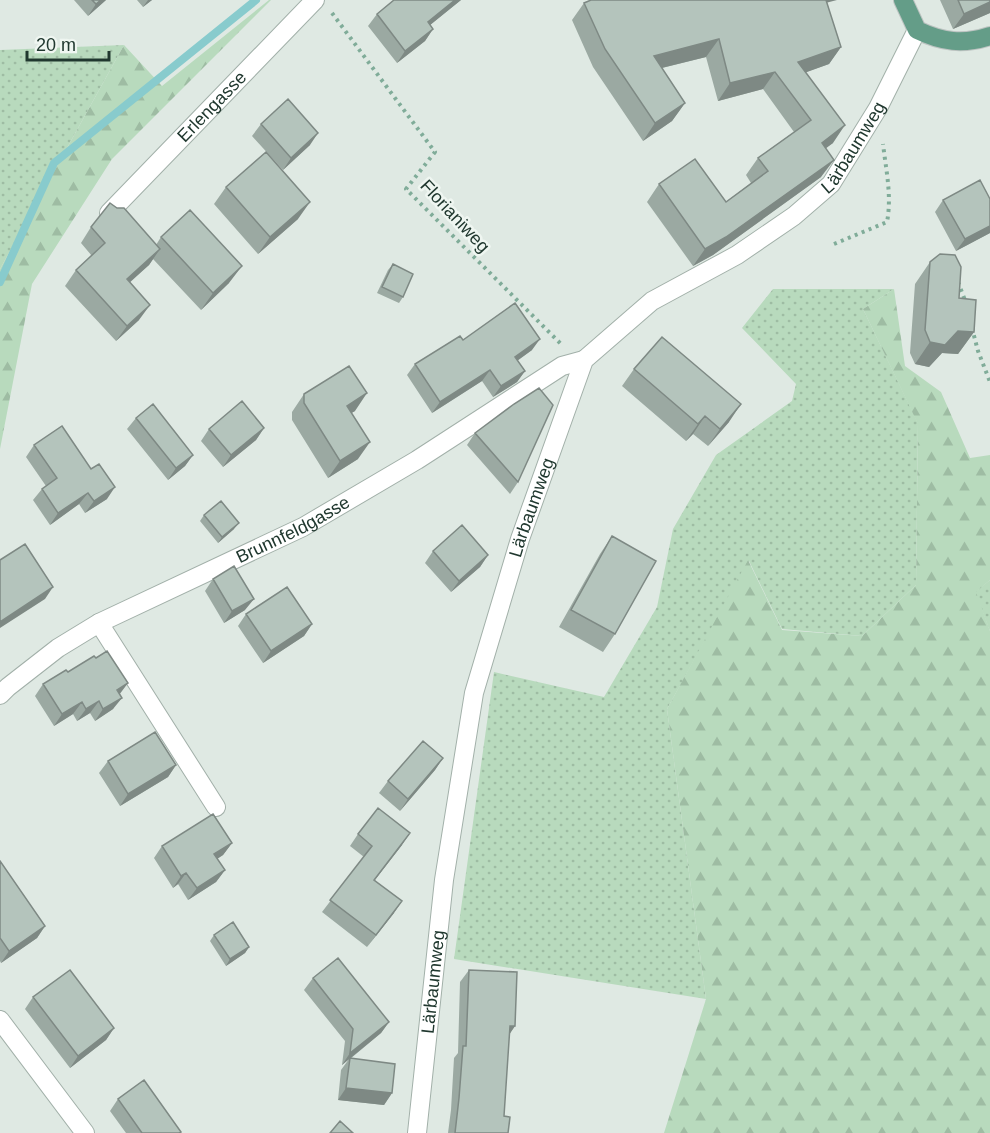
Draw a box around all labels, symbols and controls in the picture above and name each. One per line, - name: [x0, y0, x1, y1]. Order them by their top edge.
- scale bar: [27, 24, 110, 62]
- text: 20 m: [36, 35, 76, 55]
- street label: Erlengasse: [173, 67, 250, 146]
- street label: Lärbaumweg: [817, 99, 889, 198]
- street label: Florianiweg: [416, 176, 494, 256]
- street label: Lärbaumweg: [505, 455, 558, 560]
- street label: Brunnfeldgasse: [233, 492, 353, 567]
- street label: Lärbaumweg: [418, 929, 449, 1035]

